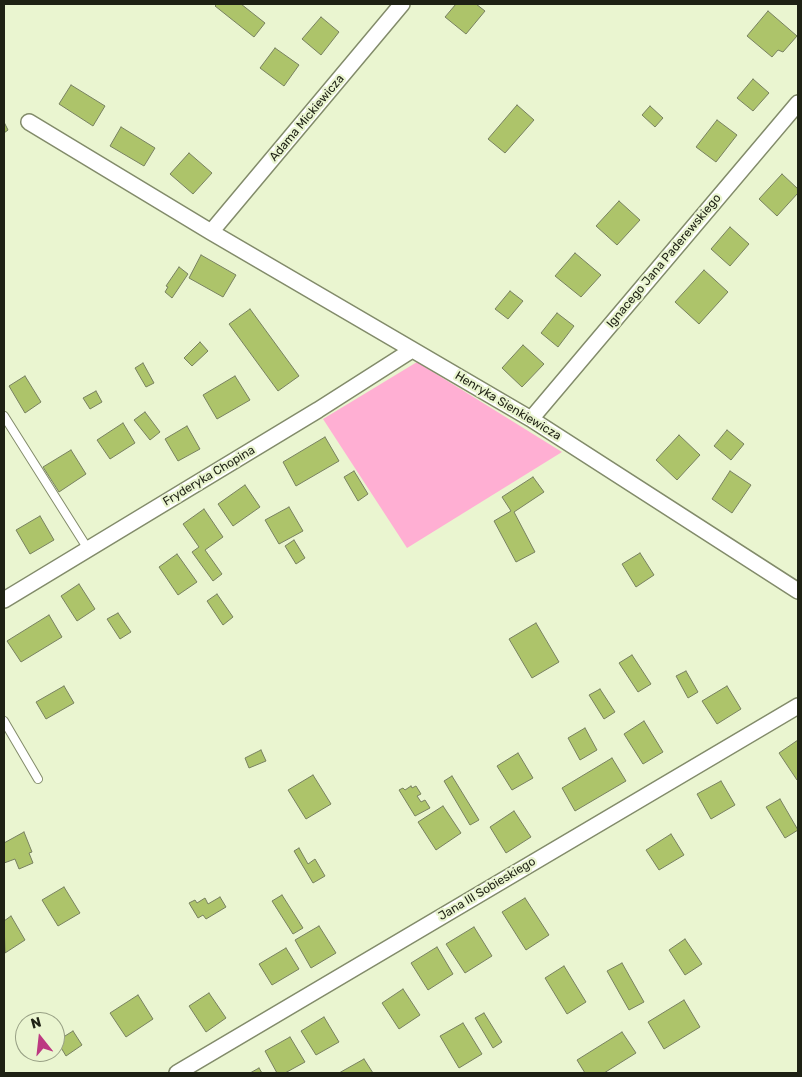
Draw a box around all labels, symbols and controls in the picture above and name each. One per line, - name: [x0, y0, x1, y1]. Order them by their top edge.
- street label: Adama Mickiewicza: [267, 72, 347, 164]
- street label: Ignacego Jana Paderewskiego: [604, 191, 724, 331]
- street label: Henryka Sienkiewicza: [452, 369, 564, 443]
- street label: Fryderyka Chopina: [160, 443, 258, 509]
- street label: Jana III Sobieskiego: [436, 854, 538, 924]
- north arrow: [15, 1012, 65, 1062]
- text: N: [29, 1014, 43, 1033]

